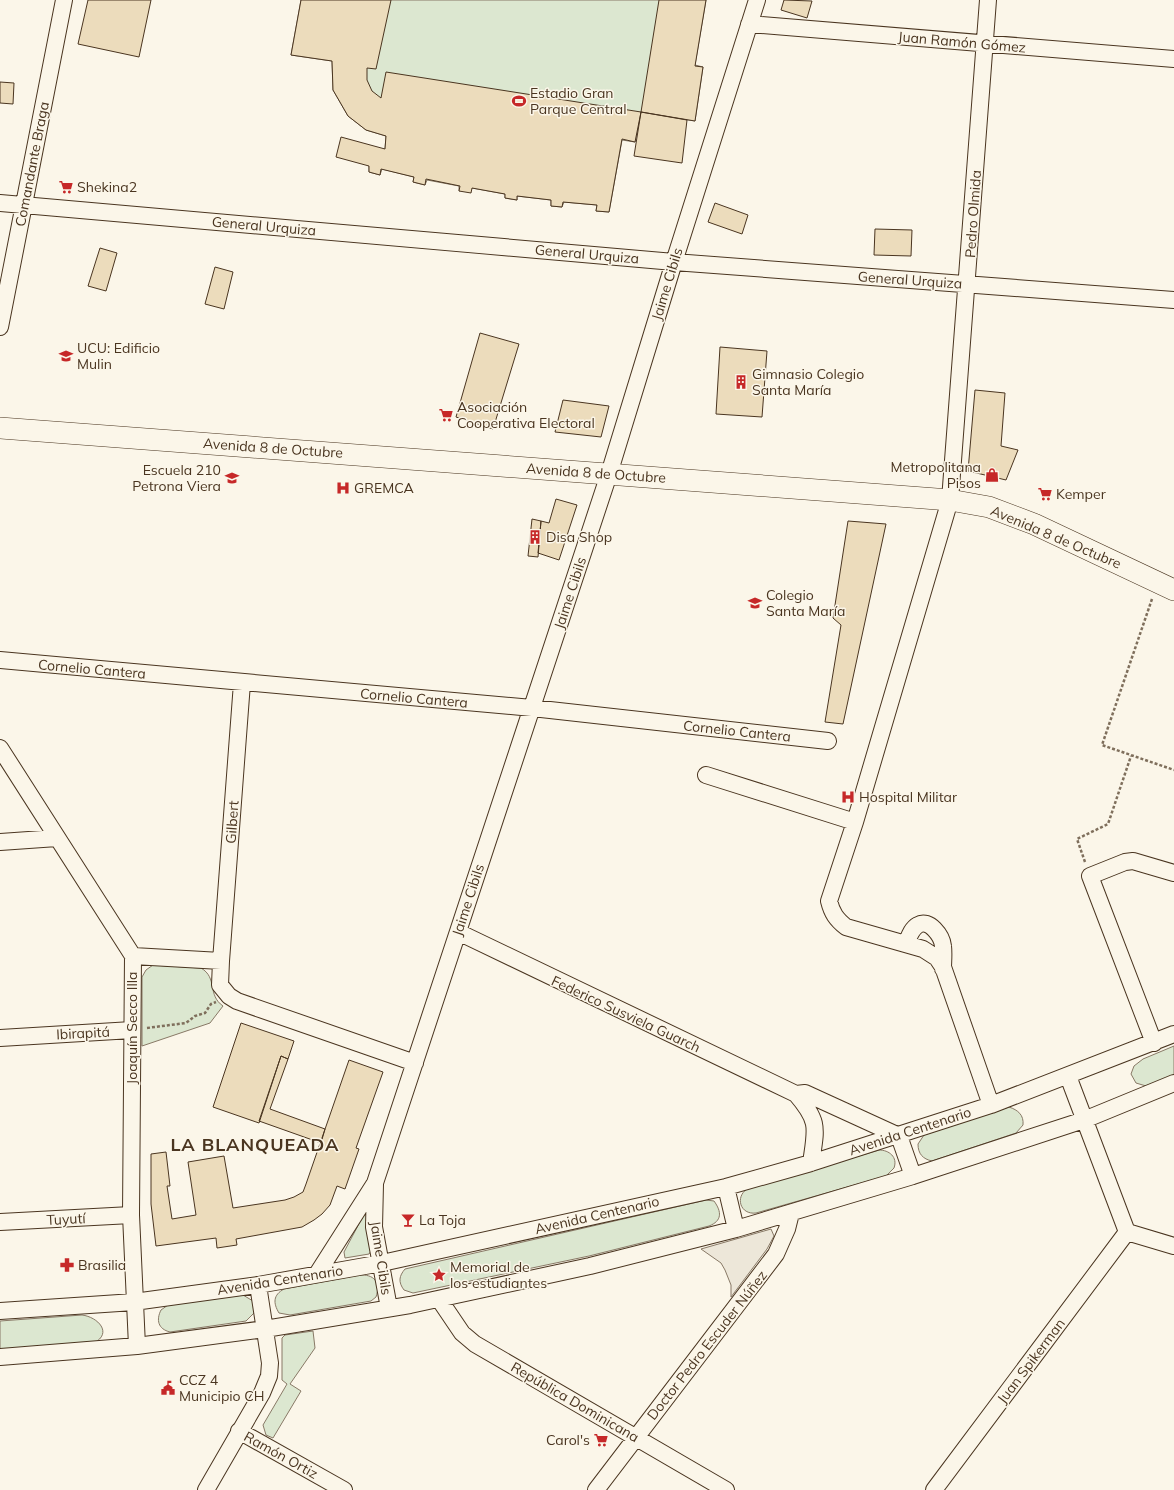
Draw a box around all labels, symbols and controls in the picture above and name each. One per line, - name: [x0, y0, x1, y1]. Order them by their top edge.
- street label: Juan Ramón Gómez: [897, 27, 1027, 57]
- place label: Estadio Gran Parque Central: [530, 84, 626, 118]
- sports icon: Estadio Gran Parque Central: [511, 93, 527, 109]
- street label: Comandante Braga: [11, 100, 53, 228]
- street label: Pedro Olmida: [961, 169, 985, 259]
- place label: Shekina2: [77, 178, 137, 196]
- supermarket icon: Shekina2: [58, 179, 74, 195]
- street label: General Urquiza: [211, 212, 317, 240]
- street label: General Urquiza: [534, 240, 640, 268]
- street label: Jaime Cibils: [647, 246, 687, 322]
- street label: General Urquiza: [857, 267, 963, 293]
- place label: UCU: Edificio Mulin: [77, 339, 160, 373]
- school or university icon: UCU: Edificio Mulin: [58, 348, 74, 364]
- place label: Gimnasio Colegio Santa María: [752, 365, 864, 399]
- building icon: Gimnasio Colegio Santa María: [733, 374, 749, 390]
- place label: Asociación Cooperativa Electoral: [457, 398, 595, 432]
- supermarket icon: Asociación Cooperativa Electoral: [438, 407, 454, 423]
- street label: Avenida 8 de Octubre: [202, 434, 344, 462]
- place label: Metropolitana Pisos: [891, 458, 981, 492]
- street label: Avenida 8 de Octubre: [525, 459, 667, 487]
- place label: Escuela 210 Petrona Viera: [132, 461, 221, 495]
- shop icon: Metropolitana Pisos: [984, 467, 1000, 483]
- school or university icon: Escuela 210 Petrona Viera: [224, 470, 240, 486]
- place label: GREMCA: [354, 479, 414, 497]
- hospital icon: GREMCA: [335, 480, 351, 496]
- place label: Kemper: [1056, 485, 1107, 503]
- supermarket icon: Kemper: [1037, 486, 1053, 502]
- street label: Avenida 8 de Octubre: [988, 501, 1124, 573]
- place label: Disa Shop: [546, 528, 612, 546]
- building icon: Disa Shop: [527, 529, 543, 545]
- street label: Jaime Cibils: [550, 555, 590, 631]
- place label: Colegio Santa María: [766, 586, 846, 620]
- school or university icon: Colegio Santa María: [747, 595, 763, 611]
- street label: Cornelio Cantera: [37, 655, 147, 683]
- street label: Cornelio Cantera: [359, 684, 469, 712]
- street label: Cornelio Cantera: [682, 716, 792, 746]
- place label: Hospital Militar: [859, 788, 958, 806]
- hospital icon: Hospital Militar: [840, 789, 856, 805]
- street label: Gilbert: [222, 800, 242, 844]
- street label: Jaime Cibils: [448, 862, 488, 938]
- street label: Joaquín Secco Illa: [123, 972, 141, 1084]
- street label: Federico Susviela Guarch: [549, 972, 703, 1056]
- street label: Ibirapitá: [56, 1023, 110, 1043]
- street label: Avenida Centenario: [847, 1103, 973, 1159]
- district label: LA BLANQUEADA: [171, 1133, 339, 1156]
- street label: Avenida Centenario: [533, 1192, 661, 1238]
- street label: Tuyutí: [46, 1209, 87, 1229]
- place label: La Toja: [419, 1211, 466, 1229]
- bar icon: La Toja: [400, 1212, 416, 1228]
- street label: Jaime Cibils: [366, 1220, 396, 1296]
- place label: Brasilia: [78, 1256, 126, 1274]
- pharmacy icon: Brasilia: [59, 1257, 75, 1273]
- place label: Memorial de los estudiantes: [450, 1258, 547, 1292]
- street label: Avenida Centenario: [216, 1261, 344, 1299]
- place icon: Memorial de los estudiantes: [431, 1267, 447, 1283]
- street label: Doctor Pedro Escuder Núñez: [643, 1267, 771, 1423]
- street label: Juan Spikerman: [993, 1315, 1069, 1407]
- street label: República Dominicana: [508, 1358, 642, 1446]
- place label: CCZ 4 Municipio CH: [179, 1371, 265, 1405]
- public building icon: CCZ 4 Municipio CH: [160, 1380, 176, 1396]
- street label: Ramón Ortiz: [241, 1427, 321, 1483]
- place label: Carol's: [546, 1431, 590, 1449]
- supermarket icon: Carol's: [593, 1432, 609, 1448]

